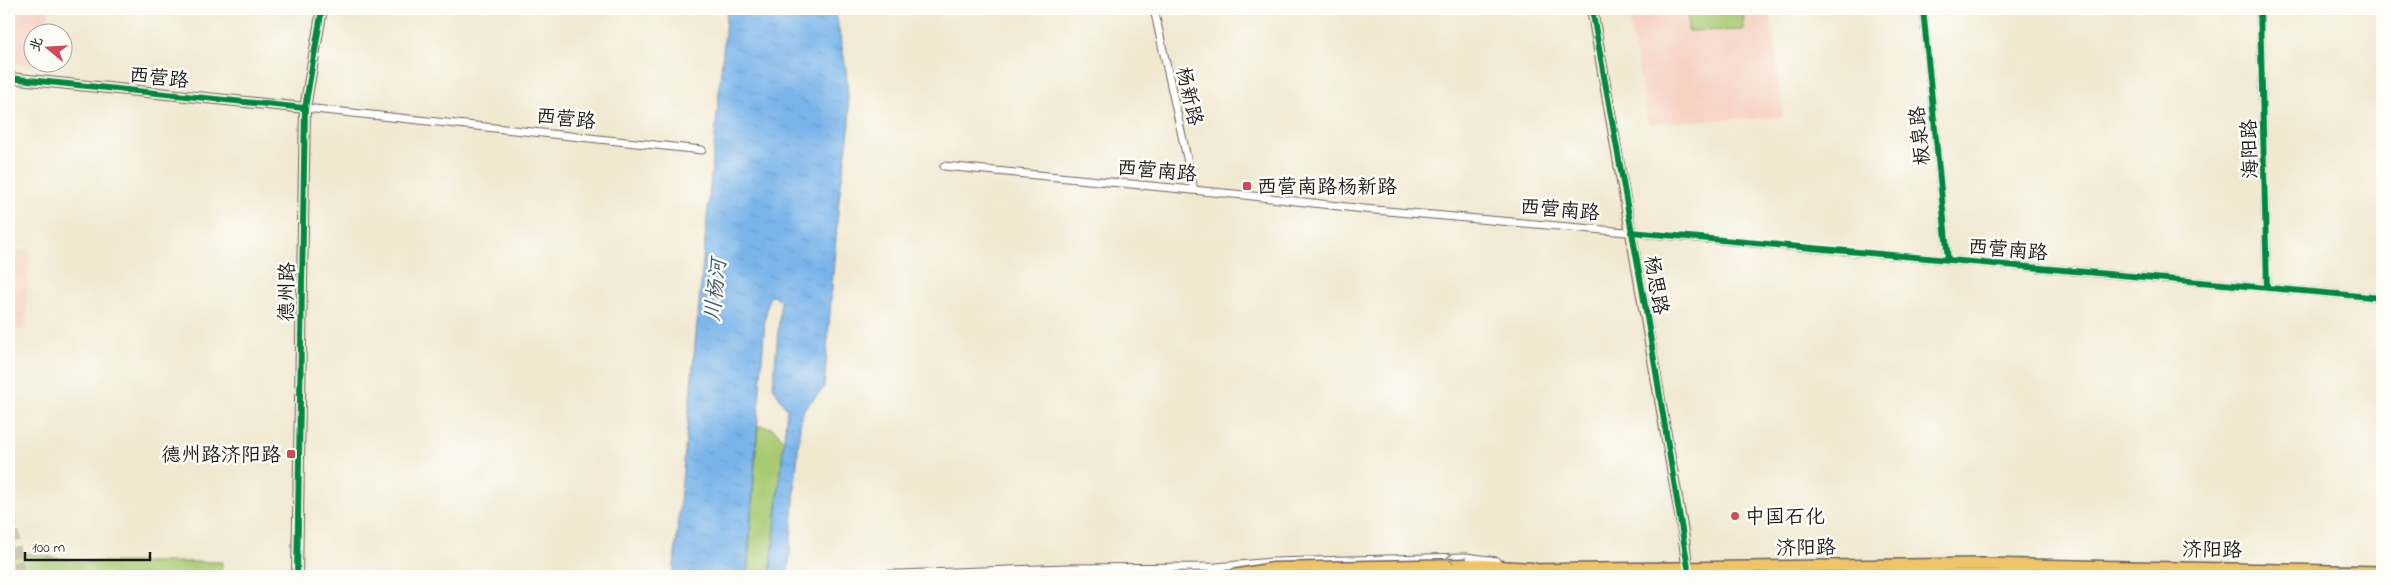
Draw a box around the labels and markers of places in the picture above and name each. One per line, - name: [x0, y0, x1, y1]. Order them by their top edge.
- place label: 西营南路杨新路: [1257, 174, 1398, 203]
- marker: 西营南路杨新路: [1241, 180, 1253, 192]
- place label: 德州路济阳路: [161, 442, 282, 471]
- marker: 德州路济阳路: [285, 448, 297, 460]
- place label: 中国石化: [1745, 504, 1825, 533]
- marker: 中国石化: [1729, 510, 1741, 522]

